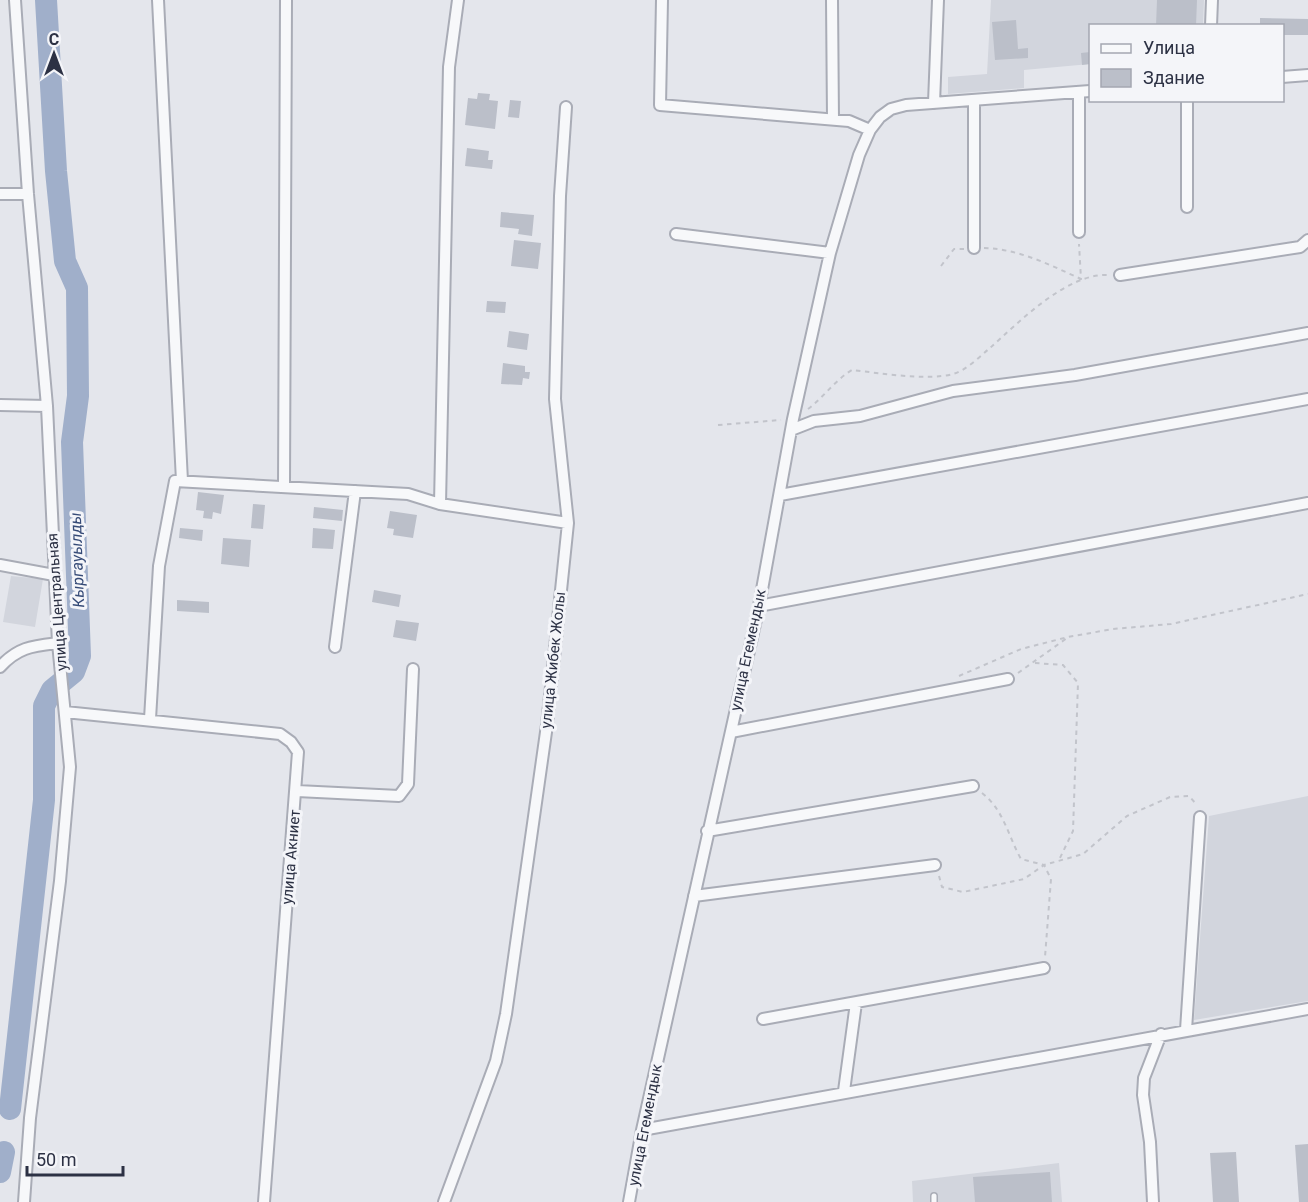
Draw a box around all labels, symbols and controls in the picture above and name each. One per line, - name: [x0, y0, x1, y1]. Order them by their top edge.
- north arrow: [24, 24, 84, 84]
- legend: [1089, 24, 1284, 102]
- text: С: [49, 30, 59, 49]
- text: Улица: [1143, 37, 1195, 58]
- text: Здание: [1143, 67, 1205, 88]
- water label: Кыргауылды: [66, 512, 88, 608]
- street label: улица Центральная: [43, 532, 71, 672]
- street label: улица Егемендык: [726, 587, 770, 713]
- street label: улица Жибек Жолы: [537, 591, 569, 729]
- street label: улица Акниет: [278, 809, 304, 905]
- street label: улица Егемендык: [624, 1062, 666, 1188]
- scale bar: [27, 1139, 123, 1177]
- text: 50 m: [36, 1149, 76, 1170]

